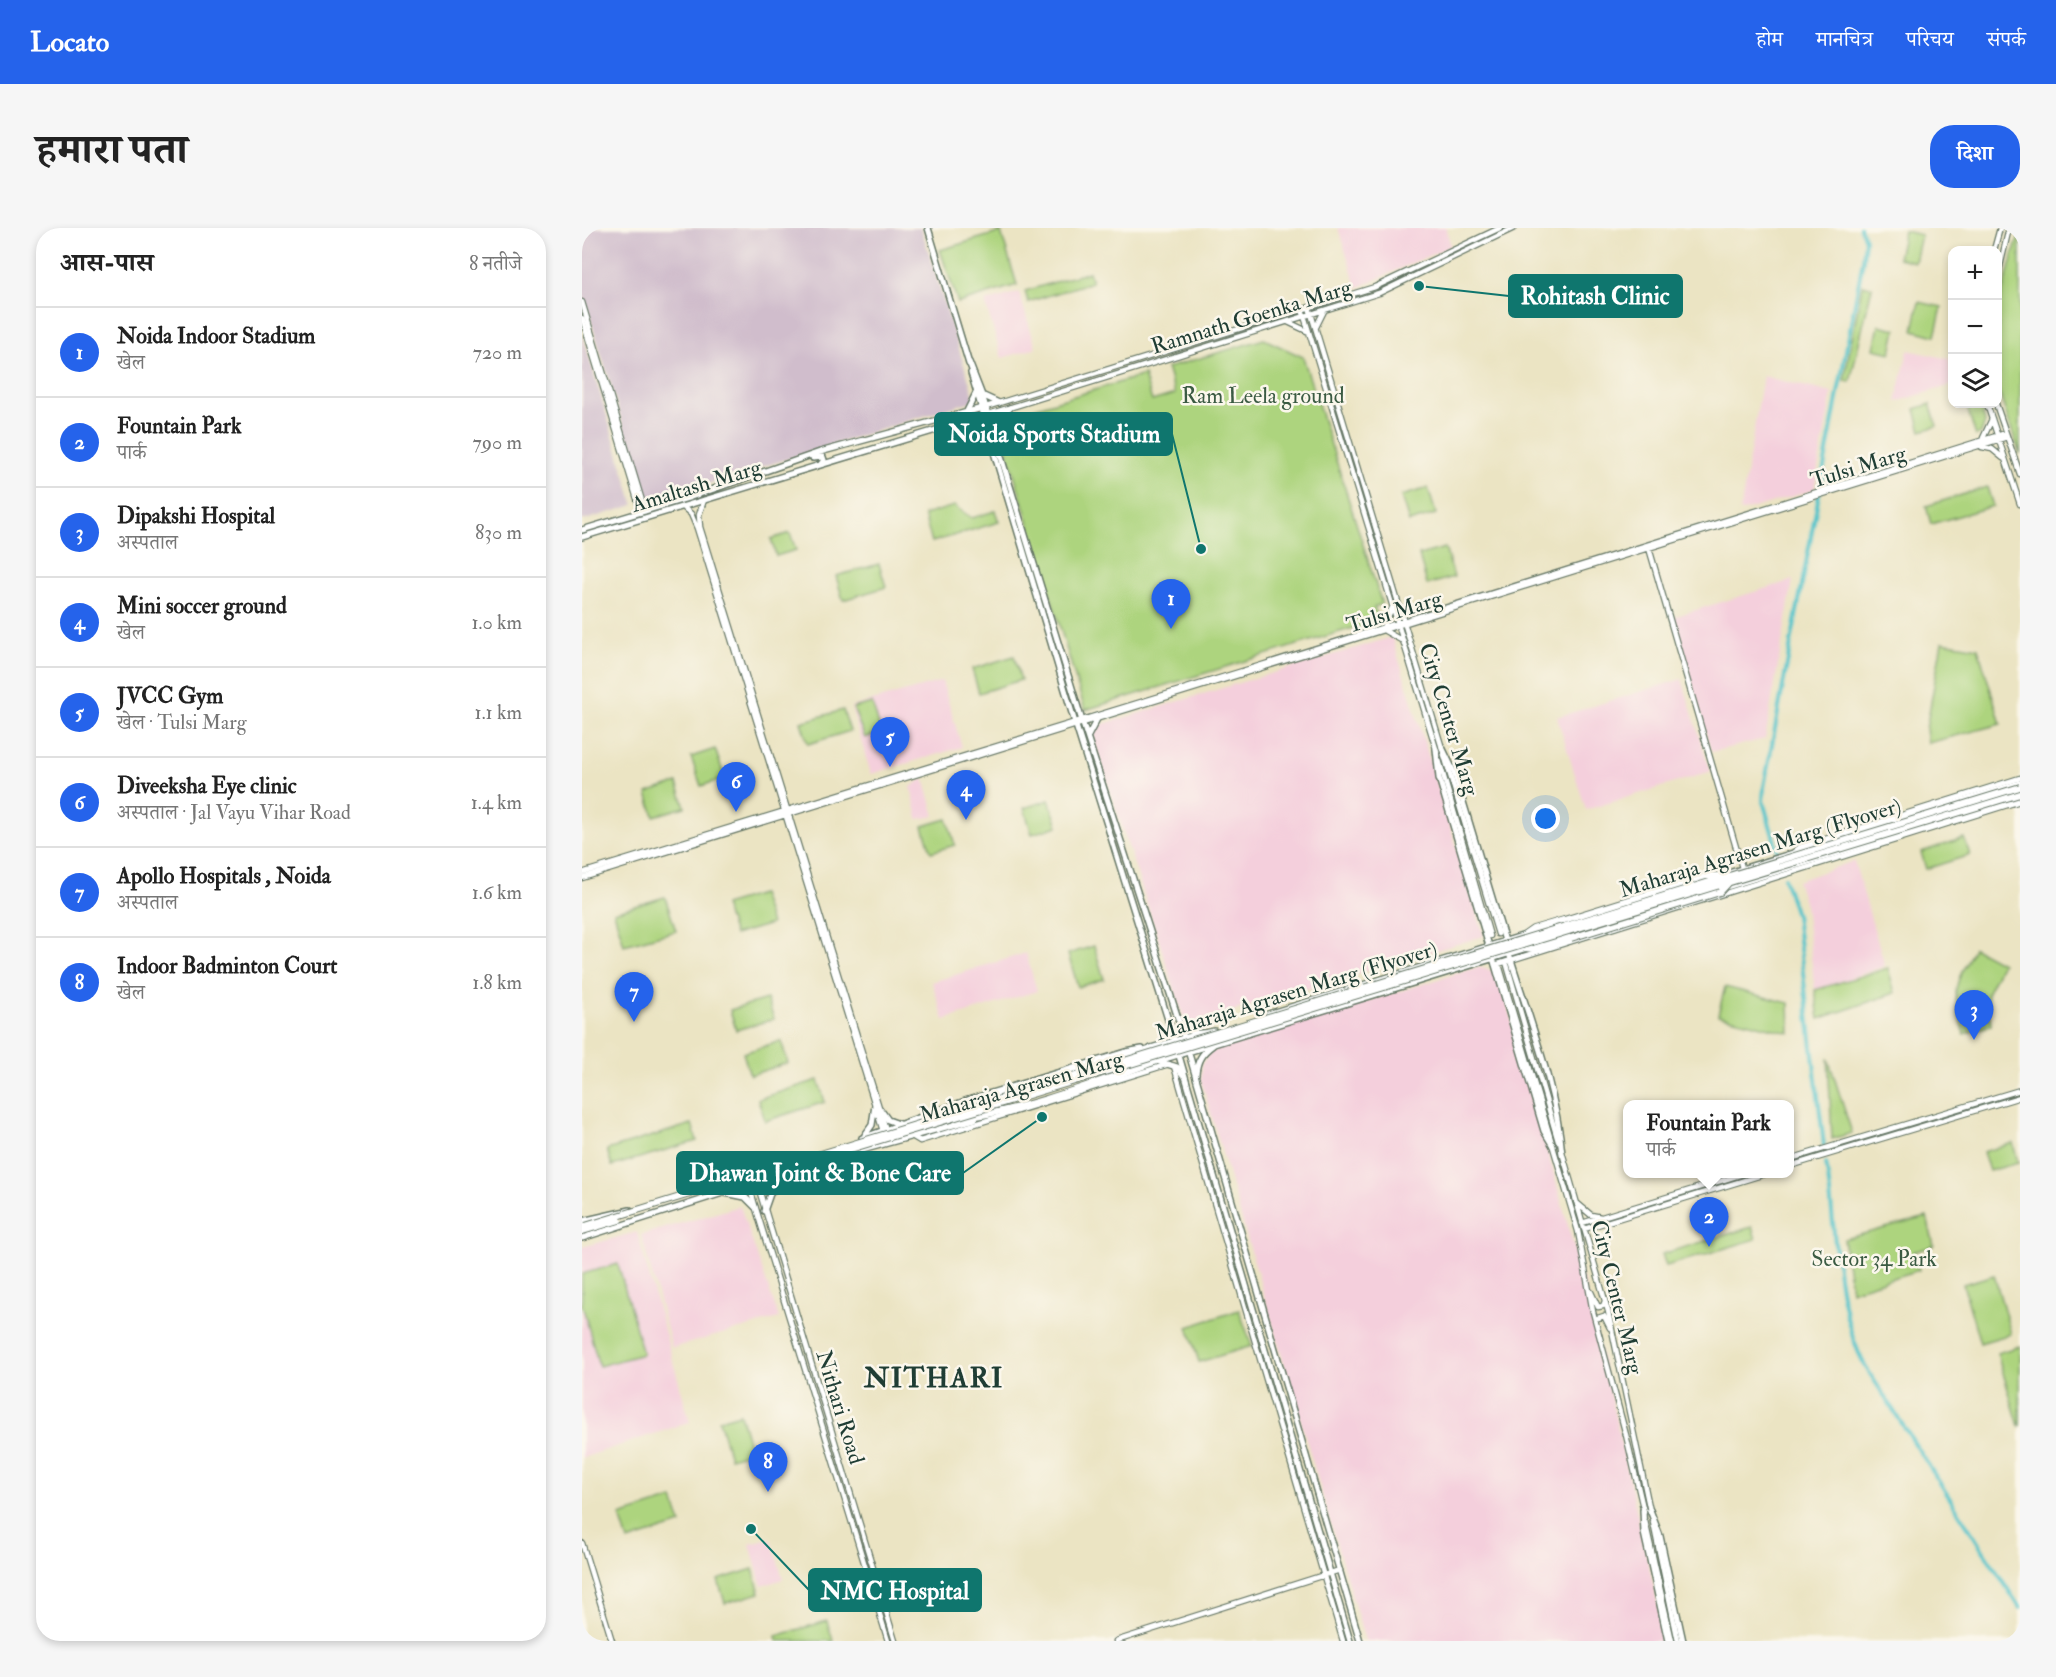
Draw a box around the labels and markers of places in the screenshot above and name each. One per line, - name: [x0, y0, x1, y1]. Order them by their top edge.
- callout: Rohitash Clinic: [1509, 275, 1682, 317]
- callout: Noida Sports Stadium: [935, 413, 1172, 455]
- pin: 1: [1152, 580, 1190, 629]
- pin: 5: [870, 718, 910, 767]
- pin: 6: [716, 762, 756, 812]
- pin: 4: [946, 770, 986, 820]
- pin: 7: [614, 972, 654, 1022]
- pin: 3: [1954, 990, 1994, 1040]
- callout: Dhawan Joint & Bone Care: [677, 1152, 963, 1194]
- pin: 2: [1690, 1198, 1728, 1247]
- pin: 8: [748, 1442, 788, 1492]
- callout: NMC Hospital: [809, 1569, 981, 1611]

